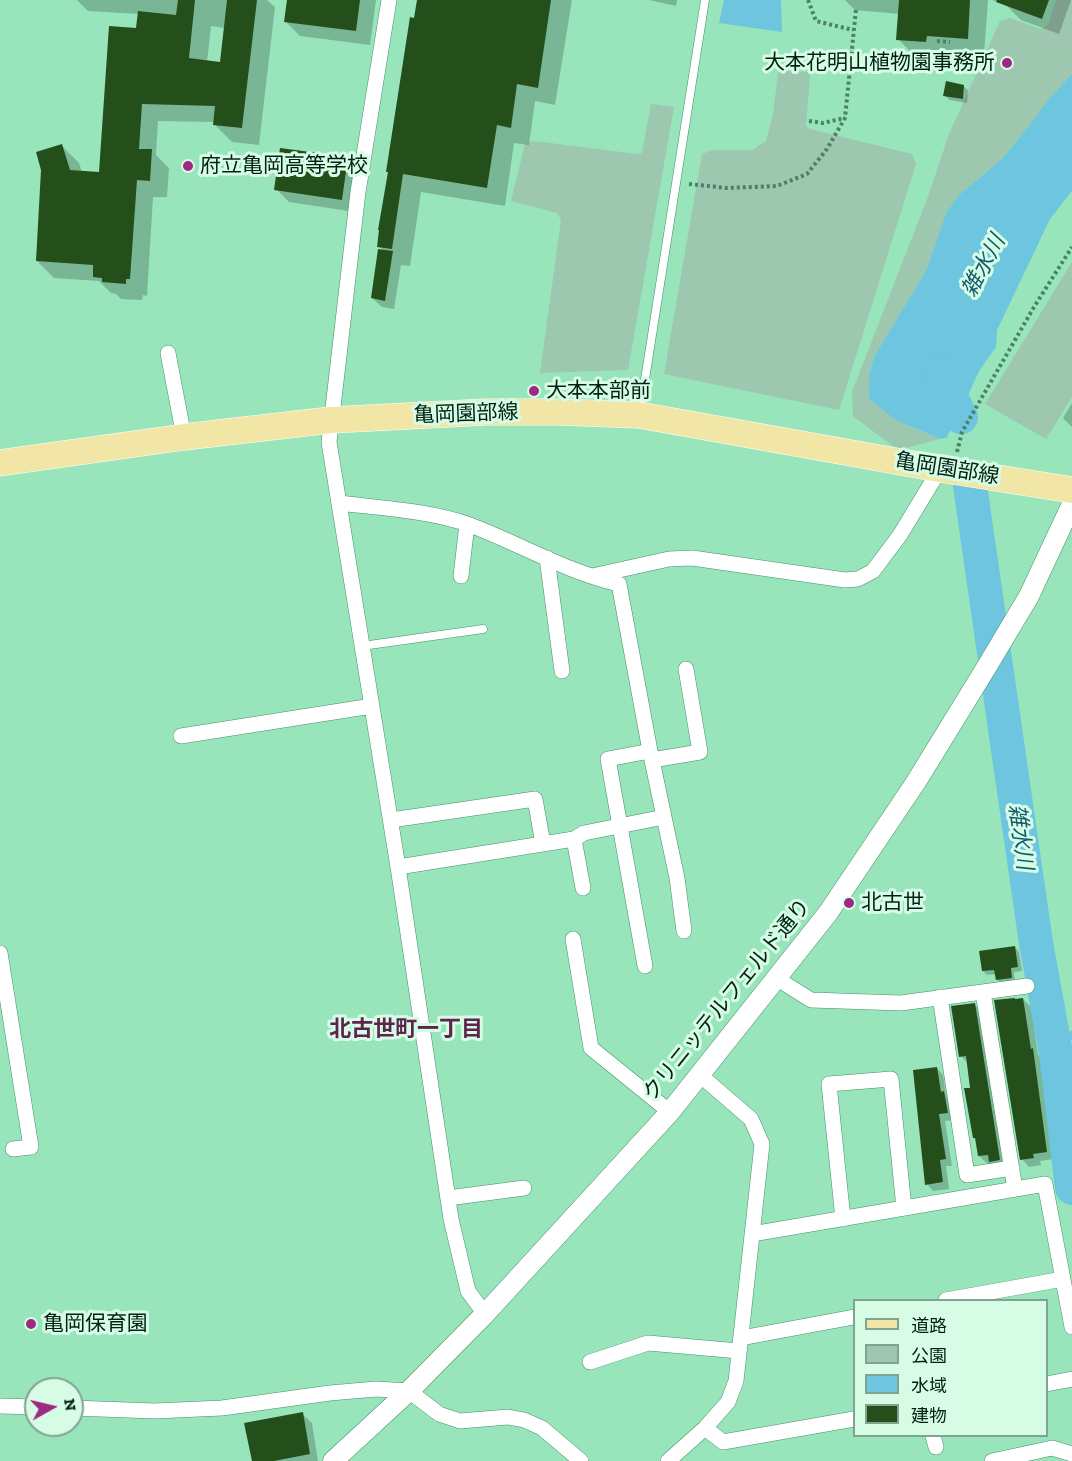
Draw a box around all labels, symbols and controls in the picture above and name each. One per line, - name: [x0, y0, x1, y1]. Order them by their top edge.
- place label: 大本花明山植物園事務所: [764, 50, 995, 76]
- marker: 大本花明山植物園事務所: [1000, 56, 1014, 70]
- place label: 府立亀岡高等学校: [200, 153, 368, 179]
- marker: 府立亀岡高等学校: [181, 159, 195, 173]
- water label: 雑水川: [957, 231, 1011, 301]
- place label: 大本本部前: [546, 378, 651, 404]
- marker: 大本本部前: [527, 384, 541, 398]
- street label: 亀岡園部線: [413, 400, 519, 428]
- street label: 亀岡園部線: [893, 448, 1001, 490]
- water label: 雑水川: [1002, 802, 1038, 872]
- place label: 北古世: [861, 890, 924, 916]
- street label: クリニッテルフェルド通り: [638, 894, 816, 1106]
- marker: 北古世: [842, 896, 856, 910]
- district label: 北古世町一丁目: [329, 1017, 483, 1043]
- legend: [853, 1299, 1048, 1437]
- place label: 亀岡保育園: [43, 1311, 148, 1337]
- text: 道路: [911, 1315, 947, 1337]
- marker: 亀岡保育園: [24, 1317, 38, 1331]
- text: 公園: [911, 1345, 947, 1367]
- text: 水域: [911, 1375, 947, 1397]
- north arrow: [24, 1377, 84, 1437]
- text: N: [60, 1397, 81, 1412]
- text: 建物: [911, 1405, 947, 1427]

